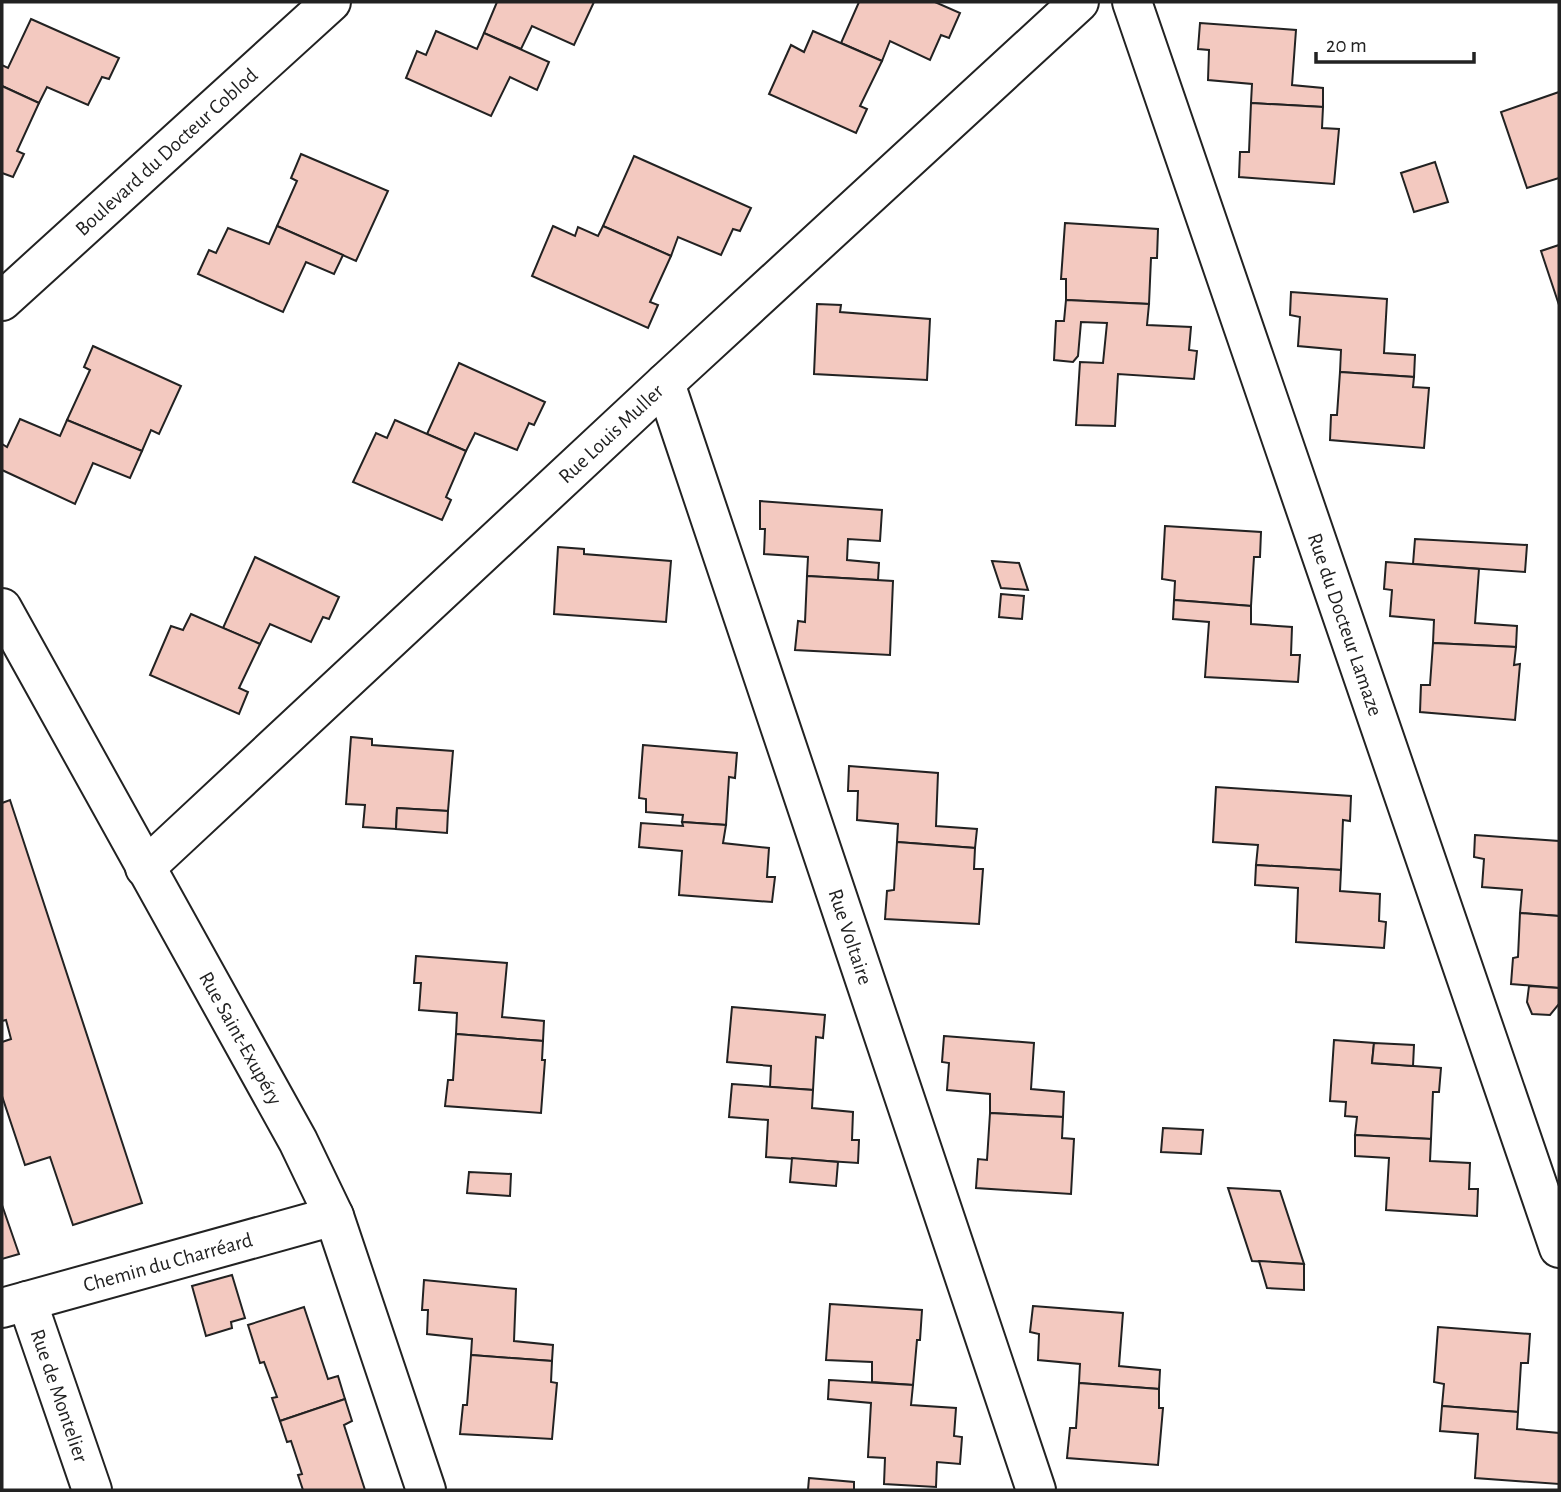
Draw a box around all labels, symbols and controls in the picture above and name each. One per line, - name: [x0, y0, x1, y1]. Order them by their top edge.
- scale bar: [1316, 21, 1474, 65]
- text: 20 m: [1326, 35, 1367, 56]
- street label: Boulevard du Docteur Coblod: [71, 64, 262, 240]
- street label: Rue Louis Muller: [555, 380, 668, 487]
- street label: Rue du Docteur Lamaze: [1304, 530, 1386, 719]
- street label: Rue Voltaire: [824, 886, 876, 987]
- street label: Rue Saint-Exupéry: [195, 968, 286, 1109]
- street label: Chemin du Charréard: [81, 1229, 255, 1296]
- street label: Rue de Montelier: [26, 1327, 92, 1465]

